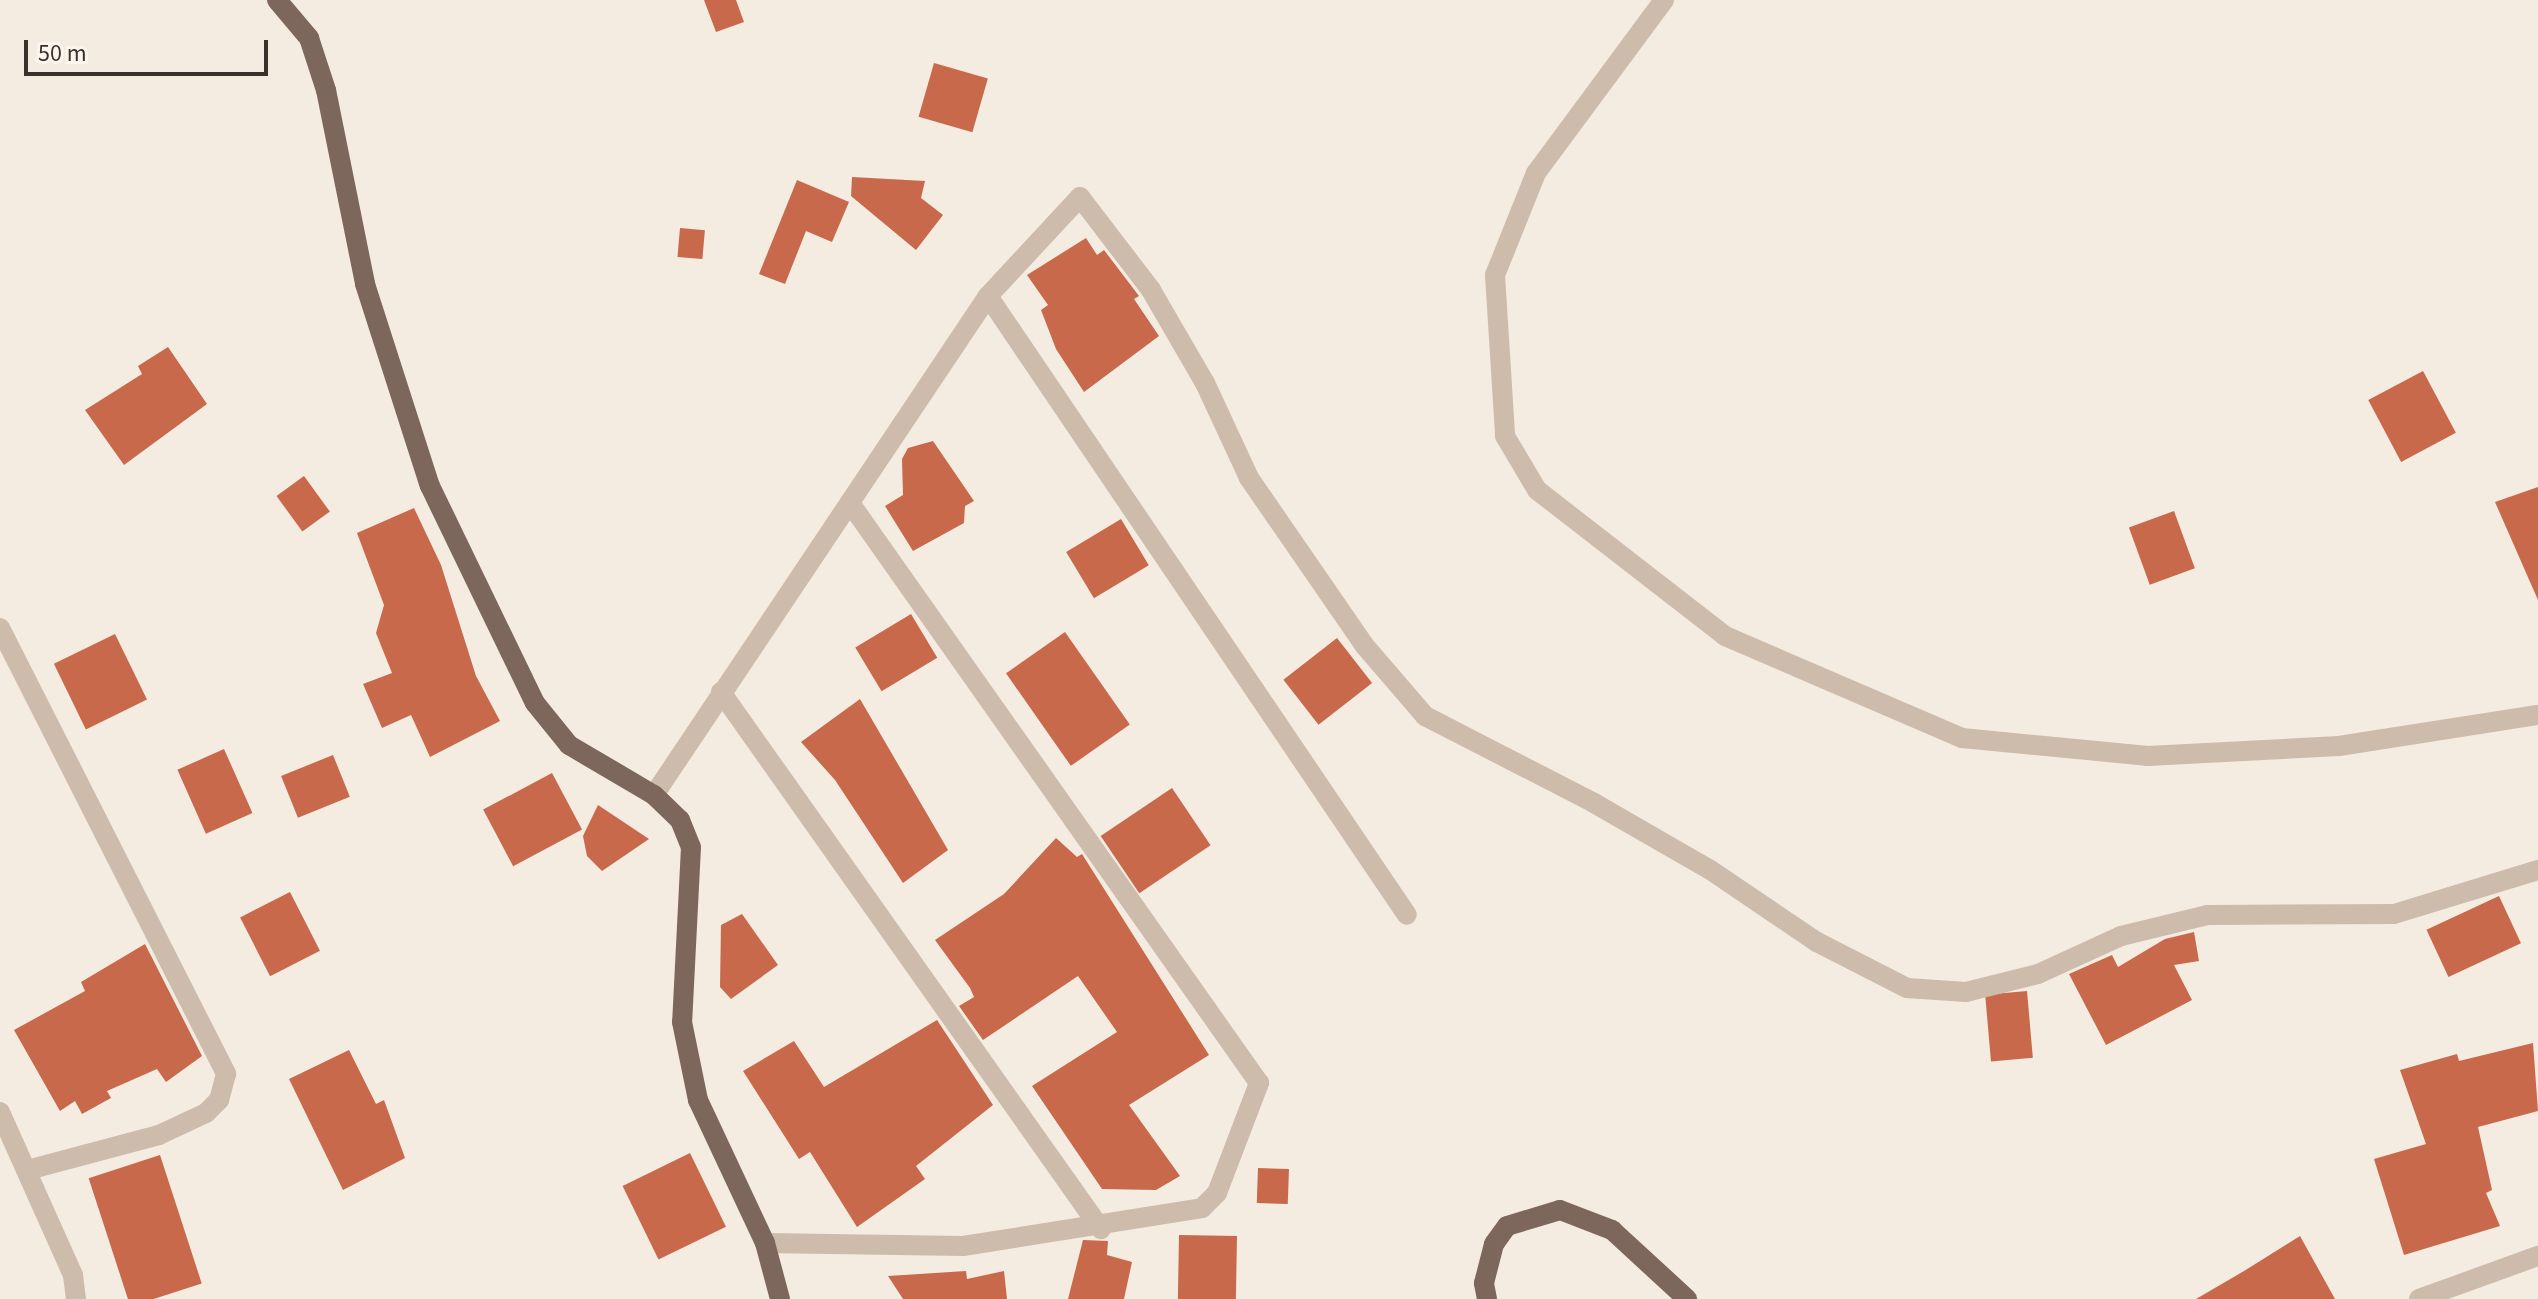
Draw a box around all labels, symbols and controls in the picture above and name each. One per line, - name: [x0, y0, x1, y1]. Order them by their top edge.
- scale bar: [28, 24, 272, 74]
- text: 50 m: [38, 36, 87, 71]

